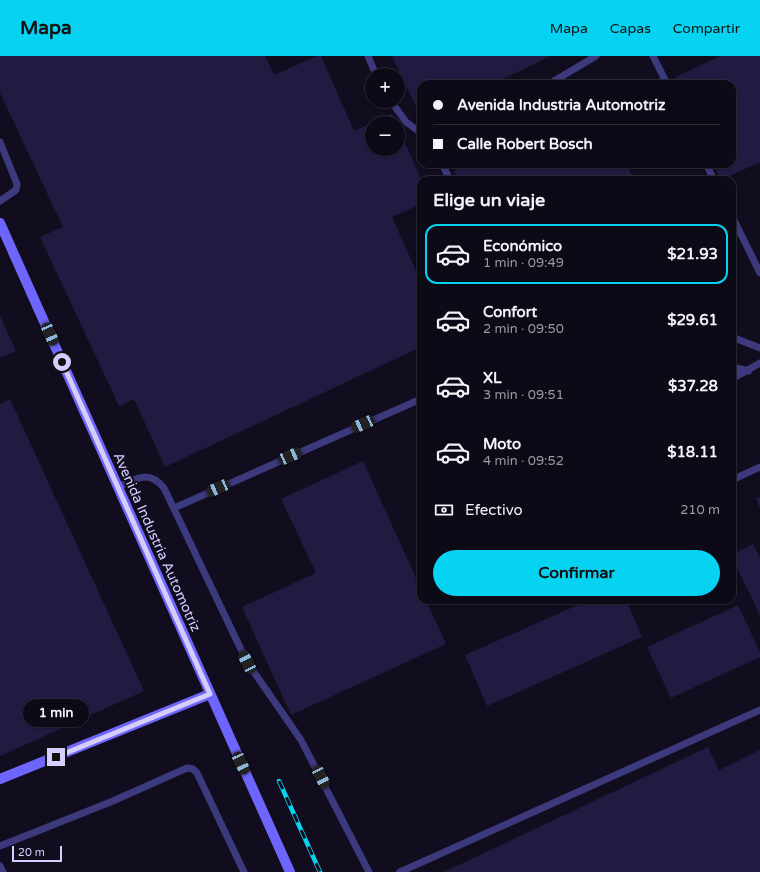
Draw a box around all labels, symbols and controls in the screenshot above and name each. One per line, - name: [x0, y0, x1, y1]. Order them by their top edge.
- text: Mapa: [20, 17, 72, 39]
- text: Mapa: [550, 20, 588, 37]
- text: Capas: [610, 20, 651, 37]
- text: Compartir: [673, 20, 740, 37]
- map controls: [365, 68, 405, 156]
- button: +: [365, 68, 405, 108]
- text: Avenida Industria Automotriz: [457, 96, 666, 114]
- button: −: [365, 116, 405, 156]
- text: Calle Robert Bosch: [457, 135, 593, 153]
- text: Elige un viaje: [433, 189, 545, 211]
- icon: car: [435, 236, 471, 272]
- text: Económico: [483, 237, 562, 255]
- text: $21.93: [667, 245, 718, 263]
- text: 1 min · 09:49: [483, 255, 564, 271]
- icon: car: [435, 302, 471, 338]
- text: Confort: [483, 303, 537, 321]
- text: $29.61: [667, 311, 718, 329]
- car: [40, 321, 60, 347]
- text: 2 min · 09:50: [483, 321, 564, 337]
- route start: [53, 353, 71, 371]
- icon: car: [435, 368, 471, 404]
- text: XL: [483, 369, 502, 387]
- text: $37.28: [668, 377, 718, 395]
- text: 3 min · 09:51: [483, 387, 564, 403]
- car: [350, 414, 376, 434]
- icon: car: [435, 434, 471, 470]
- text: Moto: [483, 435, 521, 453]
- text: $18.11: [667, 443, 718, 461]
- car: [277, 446, 303, 466]
- street label: Avenida Industria Automotriz: [110, 450, 204, 634]
- text: 4 min · 09:52: [483, 453, 564, 469]
- car: [205, 478, 231, 498]
- icon: cash: [433, 499, 455, 521]
- text: Efectivo: [465, 501, 523, 519]
- text: 210 m: [680, 502, 720, 518]
- button: Confirmar: [433, 550, 720, 596]
- car: [236, 649, 258, 675]
- callout: 1 min: [23, 699, 89, 727]
- text: 1 min: [39, 705, 73, 721]
- route end: [47, 748, 65, 766]
- car: [230, 750, 252, 776]
- car: [310, 764, 332, 790]
- scale bar: [12, 844, 62, 863]
- text: 20 m: [18, 846, 45, 859]

